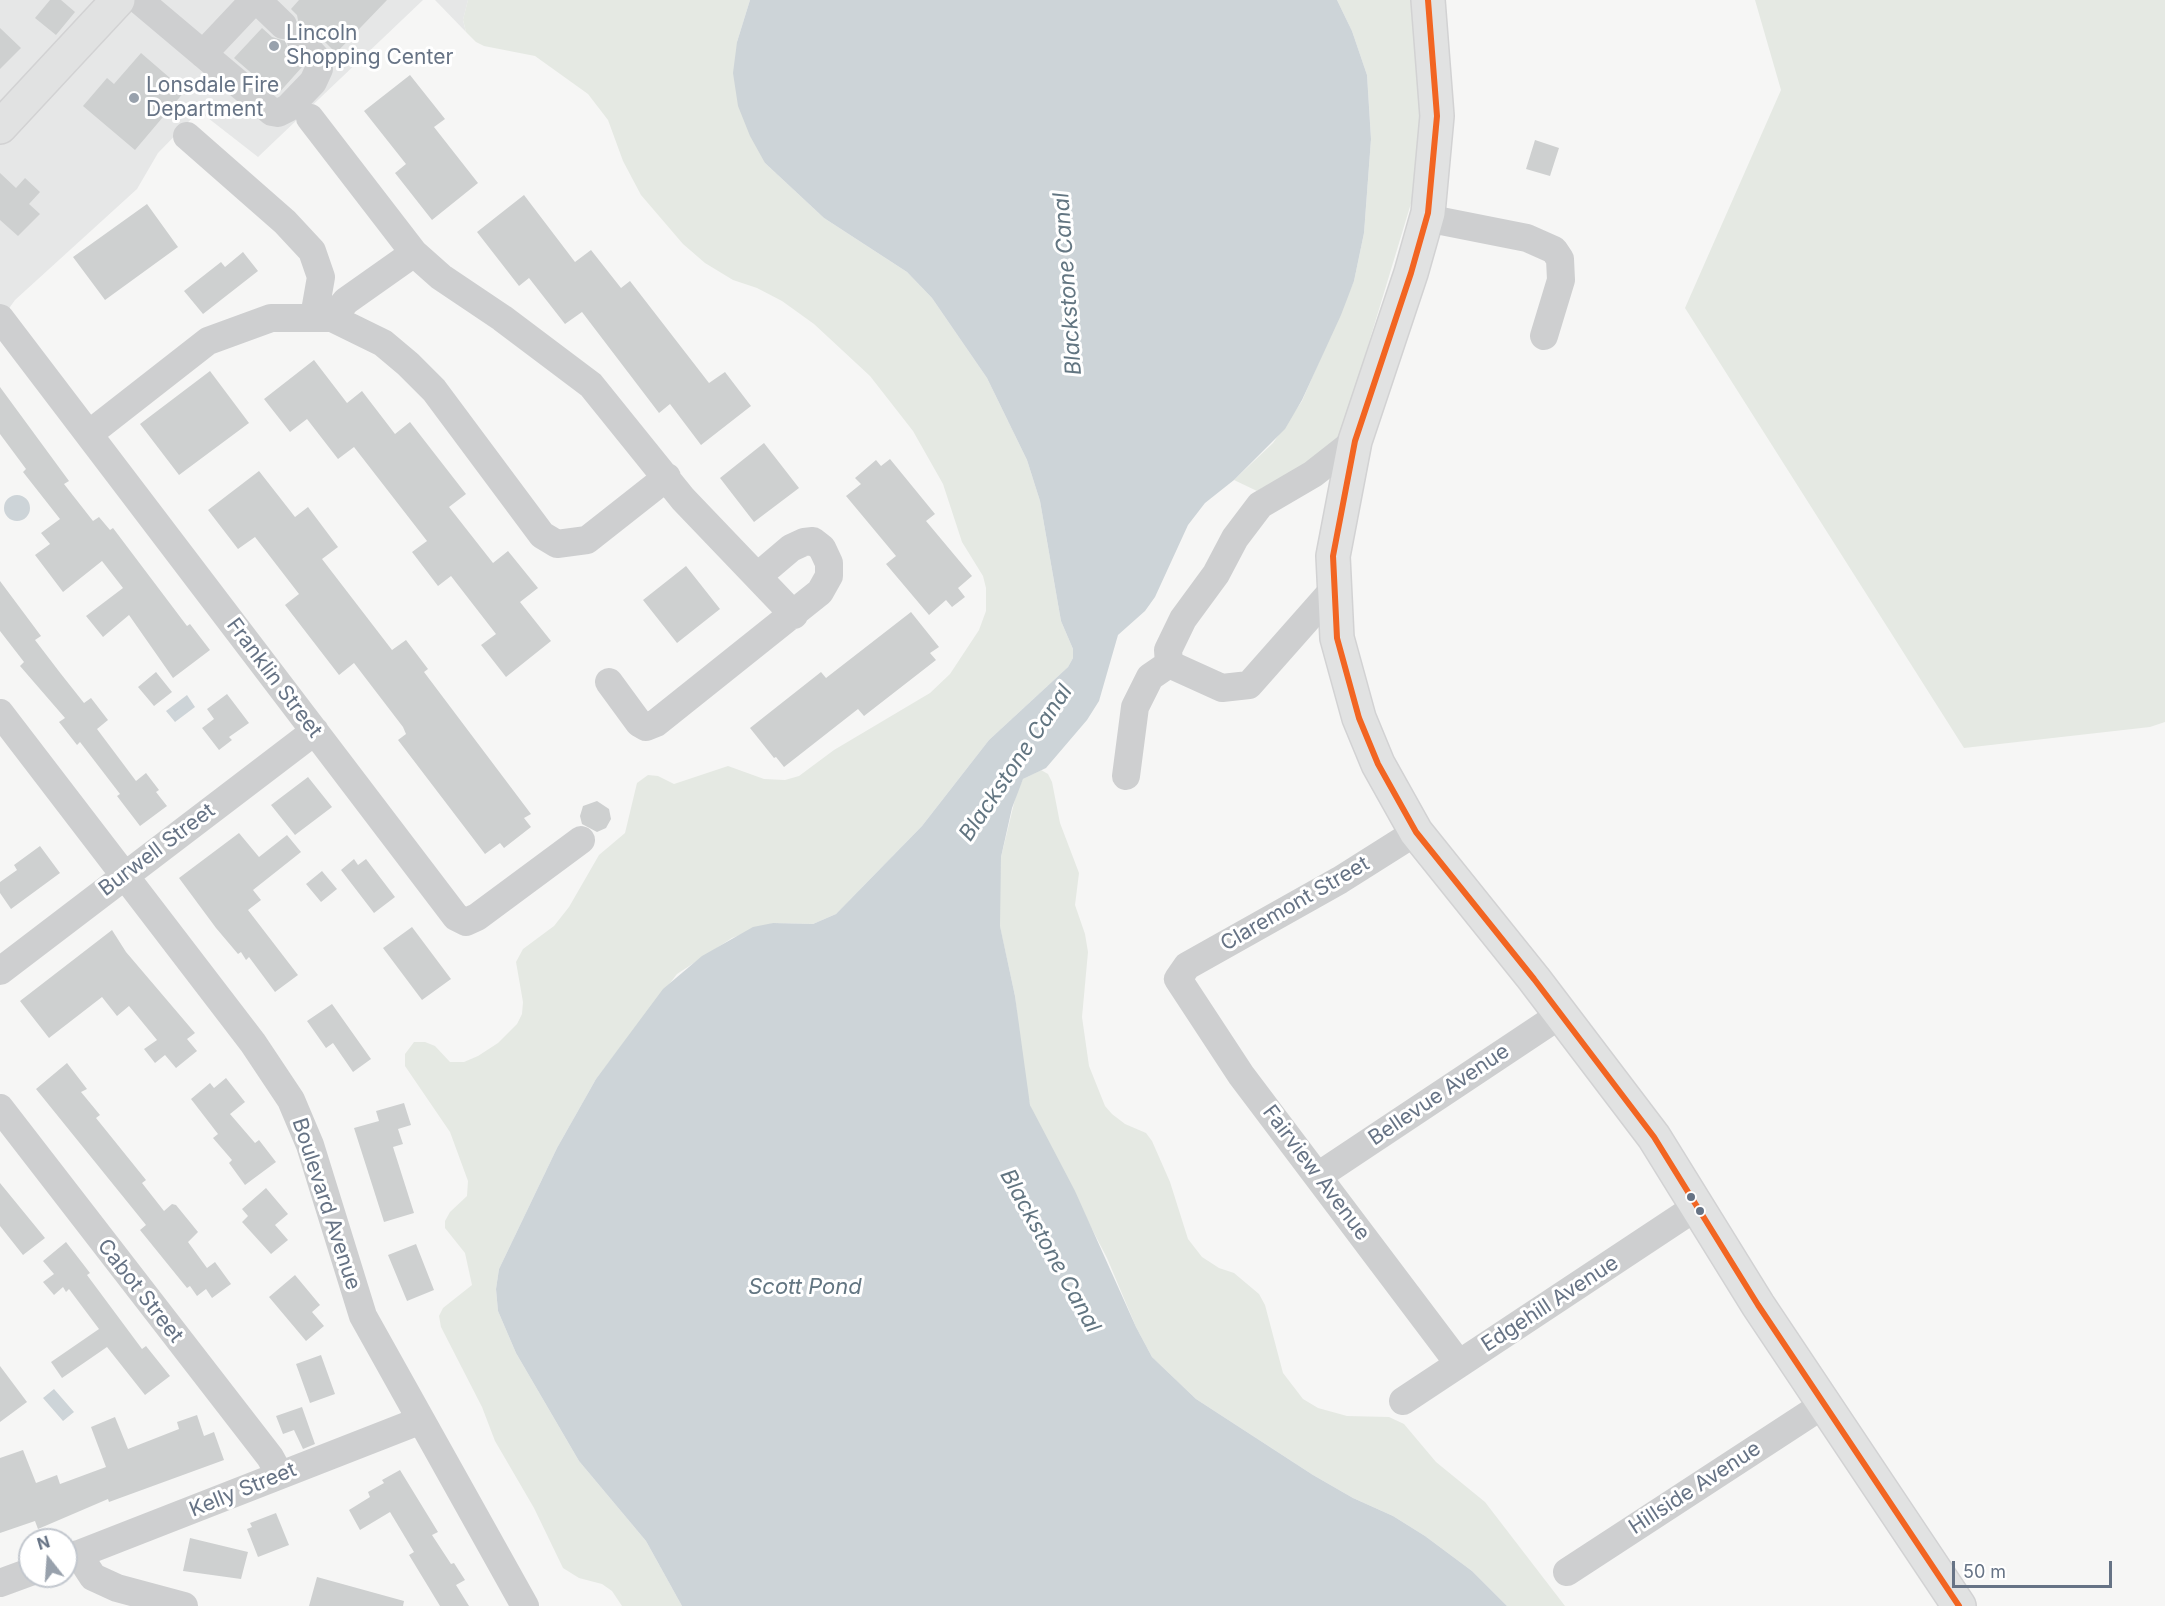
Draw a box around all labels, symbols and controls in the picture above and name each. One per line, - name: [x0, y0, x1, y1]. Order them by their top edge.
- place label: Lincoln Shopping Center: [286, 21, 453, 71]
- marker: Lincoln Shopping Center: [267, 39, 281, 53]
- place label: Lonsdale Fire Department: [146, 73, 279, 123]
- marker: Lonsdale Fire Department: [127, 91, 141, 105]
- water label: Blackstone Canal: [1048, 192, 1088, 376]
- street label: Franklin Street: [221, 613, 327, 743]
- water label: Blackstone Canal: [954, 680, 1078, 846]
- street label: Burwell Street: [94, 798, 220, 902]
- street label: Claremont Street: [1216, 851, 1374, 957]
- street label: Bellevue Avenue: [1364, 1039, 1514, 1151]
- street label: Fairview Avenue: [1257, 1100, 1375, 1246]
- street label: Boulevard Avenue: [286, 1115, 366, 1293]
- water label: Blackstone Canal: [994, 1165, 1106, 1337]
- unlabelled marker: [1685, 1191, 1697, 1203]
- unlabelled marker: [1694, 1205, 1706, 1217]
- street label: Cabot Street: [92, 1234, 188, 1348]
- street label: Edgehill Avenue: [1477, 1250, 1623, 1358]
- water label: Scott Pond: [748, 1274, 862, 1300]
- street label: Hillside Avenue: [1624, 1436, 1766, 1540]
- street label: Kelly Street: [186, 1457, 300, 1523]
- north arrow: [18, 1528, 78, 1588]
- text: N: [35, 1531, 52, 1554]
- scale bar: [1955, 1549, 2116, 1587]
- text: 50 m: [1963, 1561, 2006, 1582]

